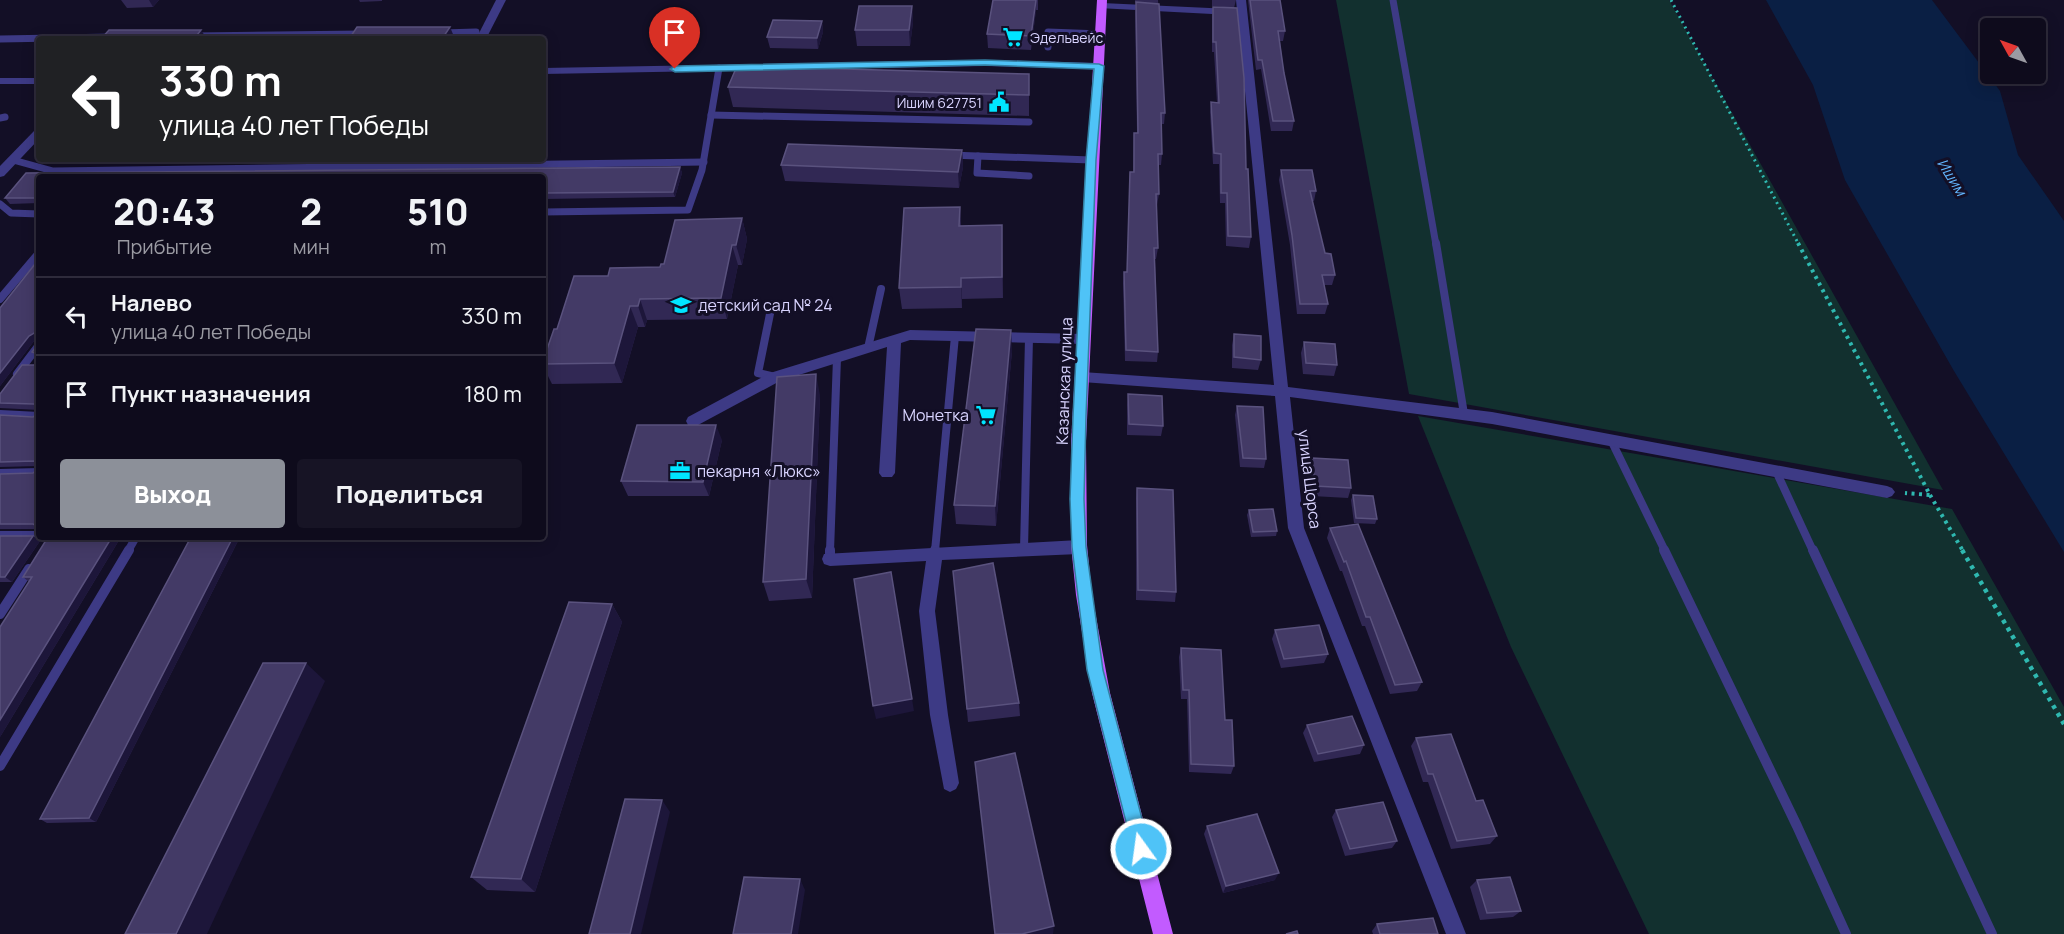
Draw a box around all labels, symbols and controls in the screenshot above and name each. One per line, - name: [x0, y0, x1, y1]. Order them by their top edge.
- pin: [649, 7, 700, 69]
- icon: arrive: [658, 16, 691, 49]
- north arrow: [1980, 18, 2046, 84]
- map controls: [1980, 18, 2046, 84]
- supermarket icon: Эдельвейс: [1001, 25, 1025, 49]
- place label: Эдельвейс: [1030, 28, 1103, 47]
- text: 330 m: [159, 51, 282, 109]
- icon: left: [60, 60, 138, 138]
- public building icon: Ишим 627751: [987, 90, 1011, 114]
- place label: Ишим 627751: [897, 93, 982, 112]
- text: улица 40 лет Победы: [159, 106, 429, 143]
- water label: Ишим: [1932, 154, 1973, 201]
- text: 20:43: [113, 187, 216, 236]
- text: 2: [300, 187, 322, 236]
- text: 510: [407, 187, 469, 236]
- text: Прибытие: [117, 233, 212, 260]
- text: мин: [293, 233, 330, 260]
- text: m: [429, 233, 446, 260]
- text: Налево: [111, 288, 192, 318]
- school or university icon: детский сад № 24: [669, 293, 693, 317]
- place label: детский сад № 24: [698, 294, 833, 316]
- icon: left: [60, 300, 93, 333]
- text: 330 m: [461, 301, 522, 331]
- street label: Казанская улица: [1051, 317, 1077, 445]
- text: улица 40 лет Победы: [111, 318, 311, 345]
- icon: arrive: [60, 378, 93, 411]
- text: Пункт назначения: [111, 379, 311, 409]
- text: 180 m: [464, 379, 522, 409]
- supermarket icon: Монетка: [974, 403, 998, 427]
- place label: Монетка: [902, 404, 969, 426]
- street label: улица Щорса: [1293, 428, 1327, 530]
- button: Выход: [60, 459, 285, 528]
- button: Поделиться: [297, 459, 522, 528]
- office icon: пекарня «Люкс»: [668, 459, 692, 483]
- place label: пекарня «Люкс»: [697, 460, 821, 482]
- position arrow: [1109, 817, 1173, 881]

